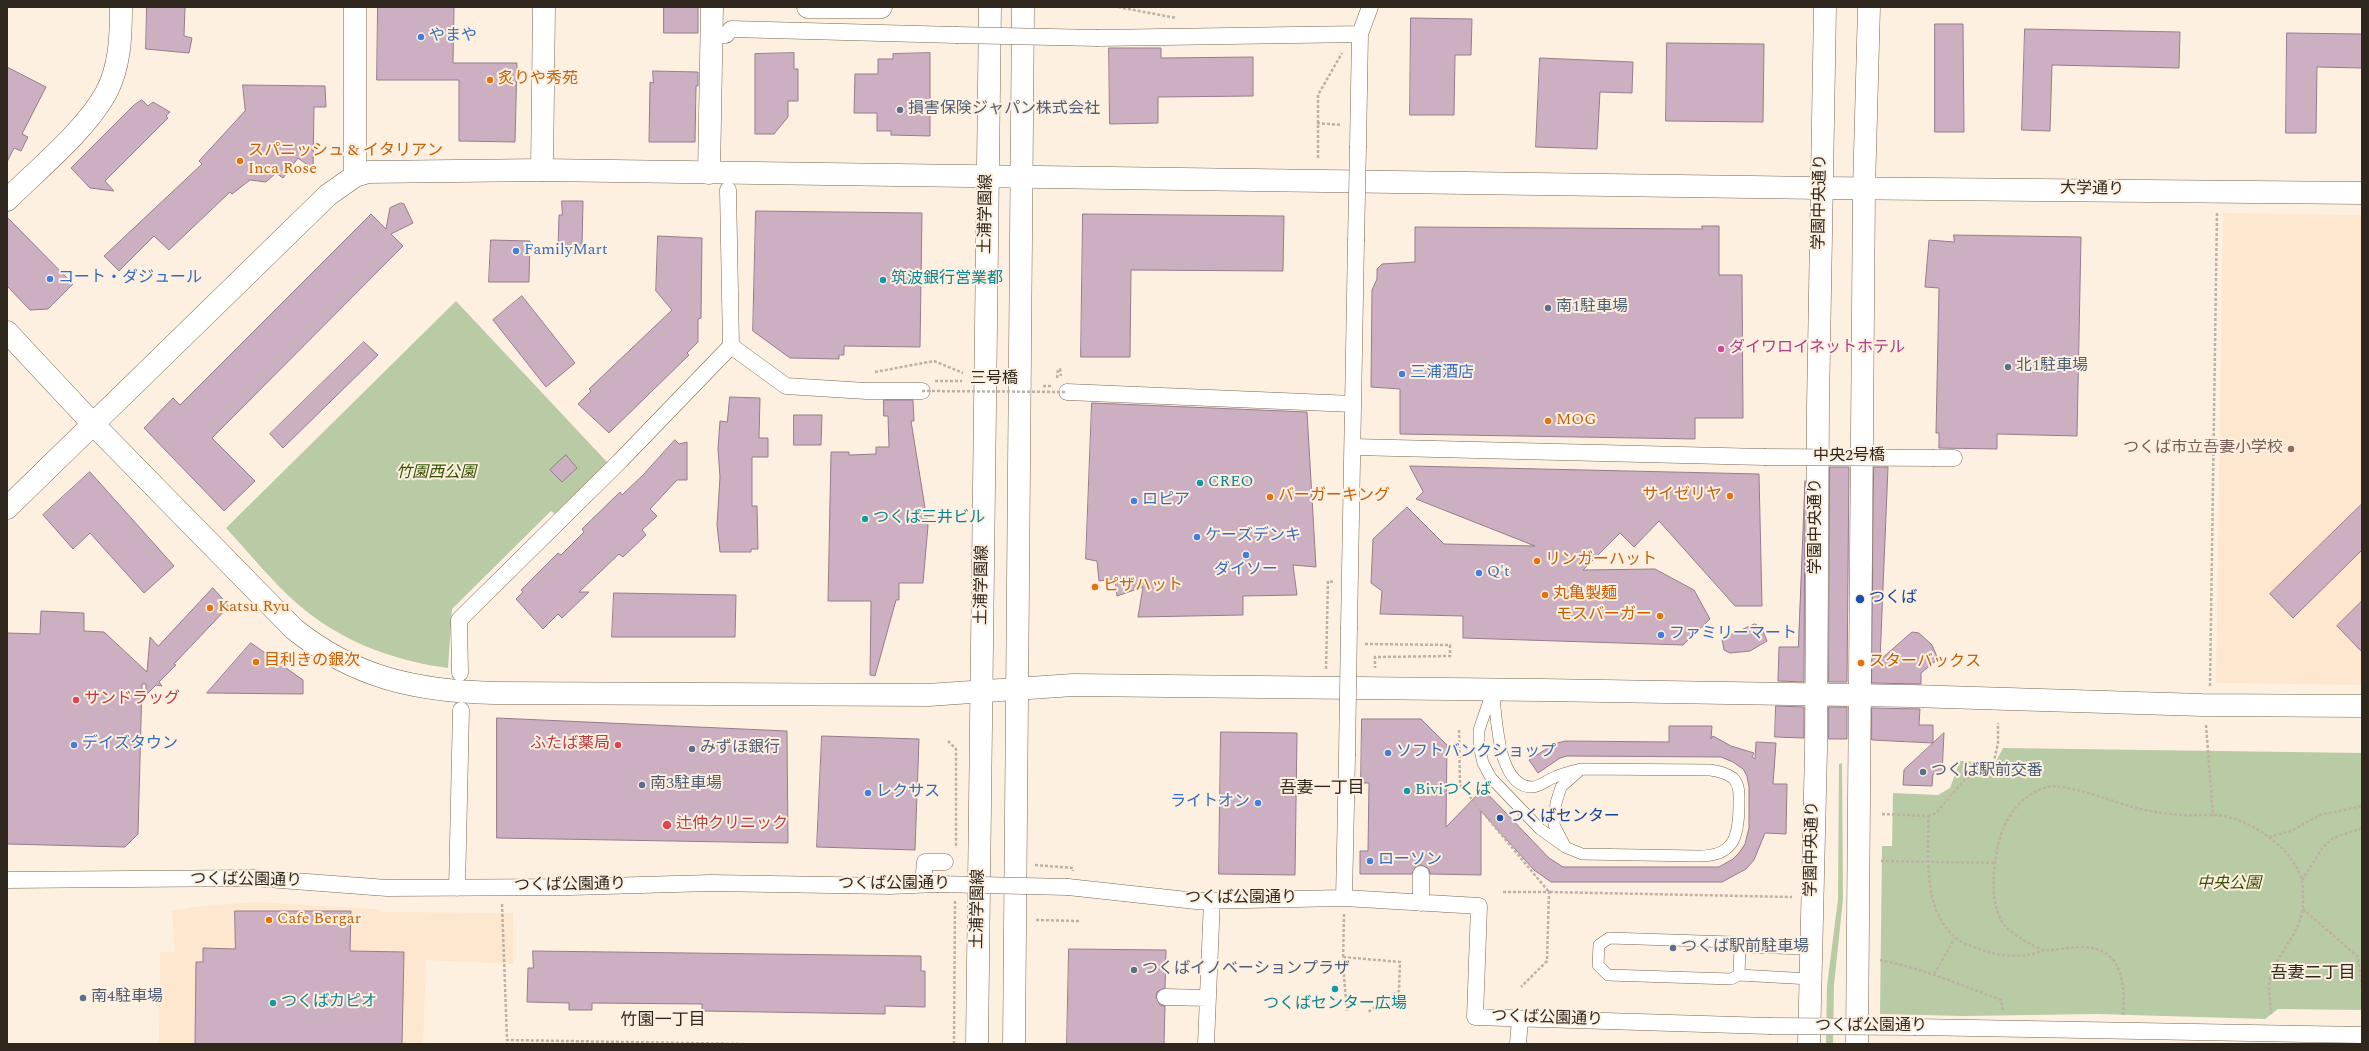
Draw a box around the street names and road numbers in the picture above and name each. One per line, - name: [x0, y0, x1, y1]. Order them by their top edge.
- street label: 学園中央通り: [1811, 154, 1831, 250]
- street label: 土浦学園線: [977, 174, 997, 254]
- street label: 大学通り: [2060, 180, 2124, 200]
- street label: 三号橋: [970, 370, 1018, 390]
- street label: 中央2号橋: [1813, 447, 1885, 467]
- street label: 学園中央通り: [1807, 478, 1827, 574]
- street label: 土浦学園線: [973, 545, 993, 625]
- street label: 学園中央通り: [1803, 801, 1823, 897]
- street label: 土浦学園線: [969, 869, 989, 949]
- street label: つくば公園通り: [190, 870, 302, 892]
- street label: つくば公園通り: [514, 875, 626, 897]
- street label: つくば公園通り: [838, 875, 950, 895]
- street label: つくば公園通り: [1185, 889, 1297, 909]
- street label: つくば公園通り: [1491, 1007, 1603, 1031]
- street label: つくば公園通り: [1815, 1017, 1927, 1037]

